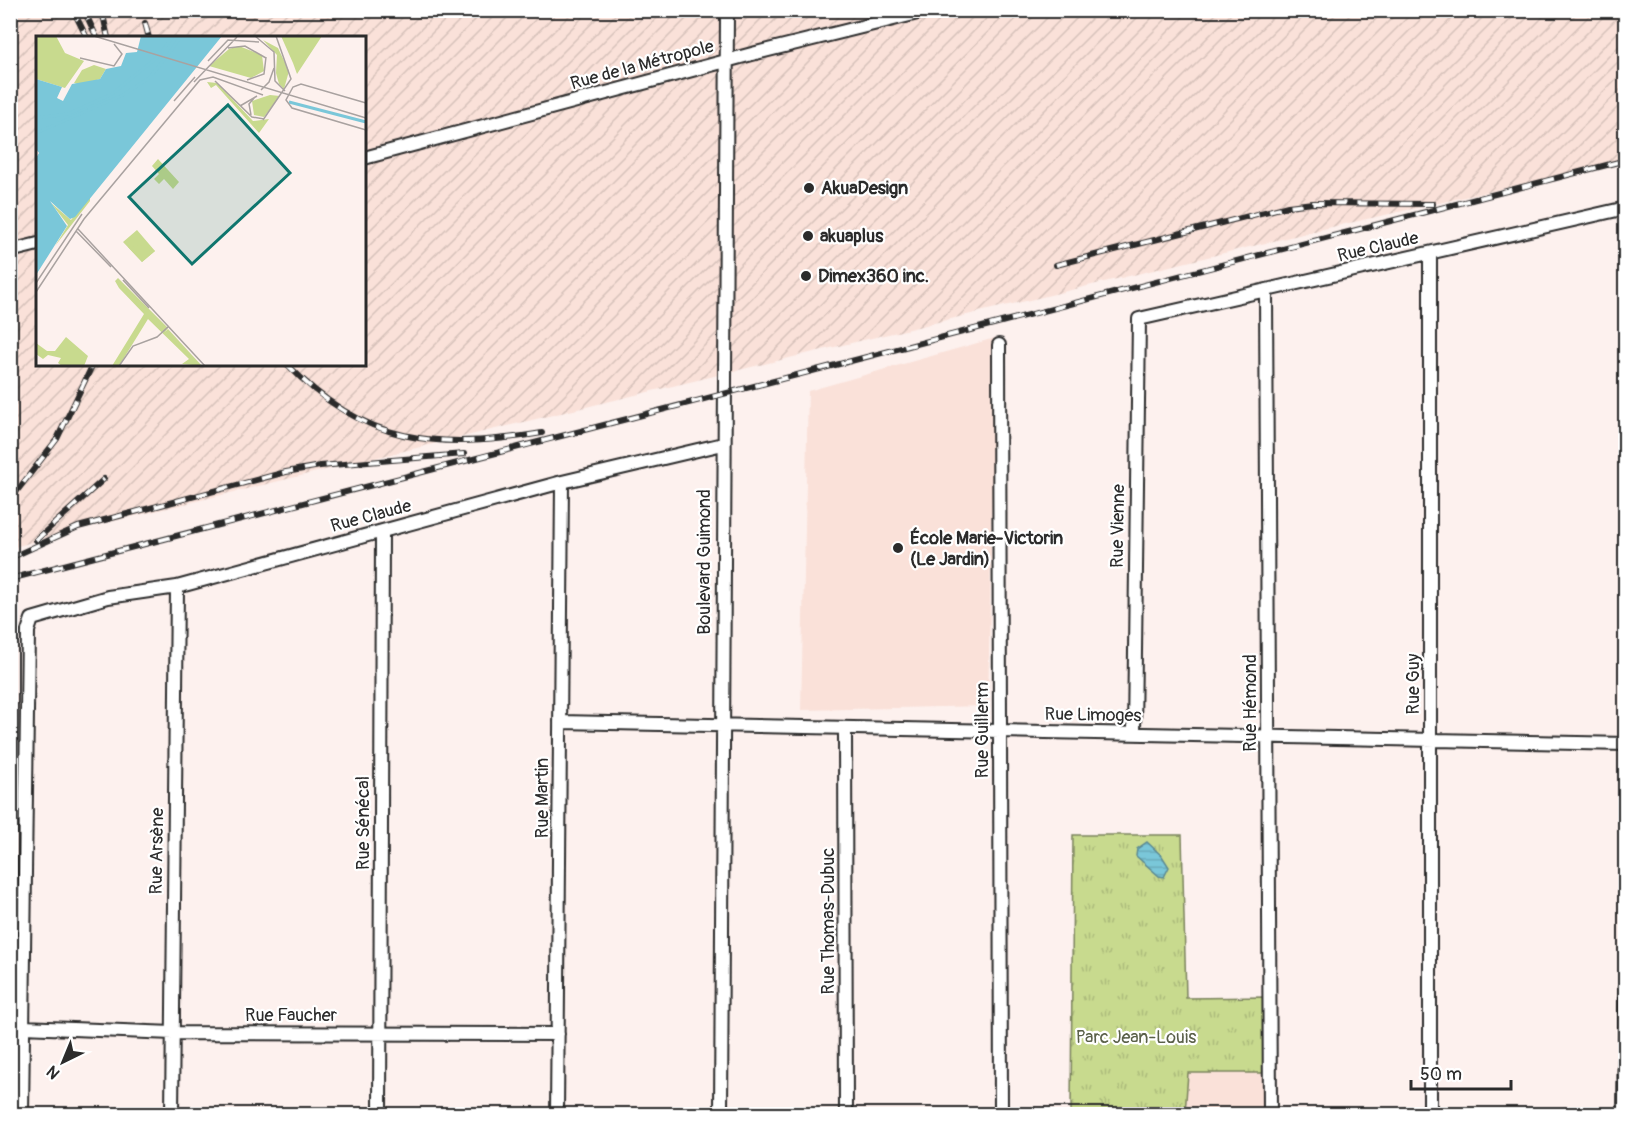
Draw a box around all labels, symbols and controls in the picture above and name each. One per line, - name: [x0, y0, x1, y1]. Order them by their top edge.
- street label: Rue de la Métropole: [568, 35, 716, 95]
- inset map: [36, 36, 366, 366]
- place label: AkuaDesign: [821, 177, 908, 200]
- marker: AkuaDesign: [802, 181, 816, 195]
- place label: akuaplus: [820, 225, 884, 248]
- street label: Rue Claude: [1335, 226, 1421, 267]
- marker: akuaplus: [801, 229, 815, 243]
- place label: Dimex360 inc.: [818, 265, 929, 288]
- marker: Dimex360 inc.: [799, 269, 813, 283]
- street label: Rue Vienne: [1106, 484, 1130, 568]
- street label: Boulevard Guimond: [693, 489, 716, 635]
- street label: Rue Claude: [328, 494, 414, 538]
- place label: École Marie-Victorin (Le Jardin): [910, 527, 1063, 571]
- marker: École Marie-Victorin (Le Jardin): [891, 541, 905, 555]
- street label: Rue Guy: [1402, 653, 1425, 714]
- street label: Rue Hémond: [1239, 654, 1262, 752]
- street label: Rue Guillerm: [971, 682, 994, 778]
- street label: Rue Limoges: [1044, 703, 1142, 727]
- street label: Rue Martin: [531, 758, 554, 838]
- street label: Rue Sénécal: [352, 776, 375, 870]
- street label: Rue Arsène: [145, 807, 169, 895]
- street label: Rue Thomas-Dubuc: [817, 848, 840, 994]
- street label: Rue Faucher: [245, 1004, 338, 1027]
- park label: Parc Jean-Louis: [1076, 1026, 1196, 1049]
- north arrow: [33, 1032, 93, 1092]
- scale bar: [1411, 1053, 1512, 1091]
- text: N: [43, 1061, 64, 1083]
- text: 50 m: [1420, 1063, 1462, 1086]

